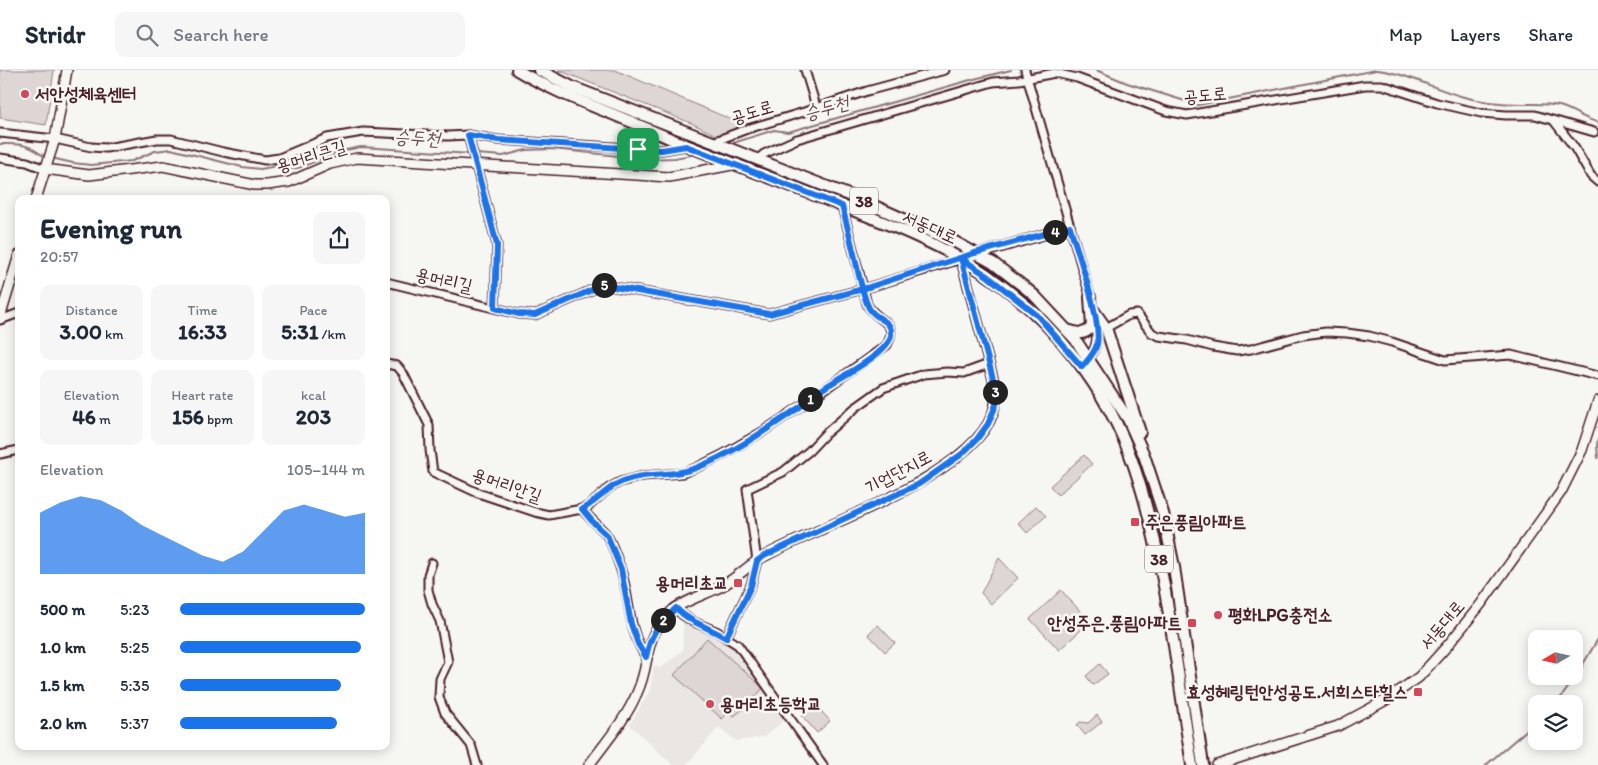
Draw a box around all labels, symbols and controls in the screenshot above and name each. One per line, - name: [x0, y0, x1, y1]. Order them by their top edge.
- search box: [115, 12, 465, 57]
- text: Stridr: [25, 20, 85, 49]
- icon: search: [133, 21, 161, 49]
- text: Search here: [173, 23, 269, 46]
- text: Map: [1389, 24, 1422, 46]
- text: Layers: [1450, 24, 1500, 46]
- text: Share: [1528, 24, 1573, 46]
- street label: 공도로: [1182, 82, 1228, 108]
- place label: 서안성체육센터: [35, 83, 136, 105]
- marker: 서안성체육센터: [19, 88, 31, 100]
- water label: 승두천: [801, 90, 853, 125]
- street label: 공도로: [728, 95, 776, 129]
- water label: 승두천: [393, 124, 442, 151]
- pin: [617, 128, 659, 170]
- street label: 용머리큰길: [273, 135, 349, 177]
- icon: arrive: [624, 135, 652, 163]
- road number: 38: [850, 188, 878, 214]
- street label: 서동대로: [899, 205, 961, 249]
- text: Evening run: [40, 211, 182, 245]
- button: share: [313, 212, 365, 264]
- pin: 4: [1042, 220, 1068, 244]
- text: 4: [1051, 224, 1060, 241]
- text: 20:57: [40, 247, 79, 266]
- street label: 용머리길: [413, 263, 475, 297]
- pin: 5: [592, 272, 616, 298]
- text: 5: [601, 277, 608, 294]
- text: Distance: [65, 302, 118, 319]
- text: Time: [188, 302, 217, 319]
- text: Pace: [299, 302, 328, 319]
- text: 3.00: [59, 319, 102, 344]
- text: 16:33: [178, 319, 227, 344]
- text: 5:31: [281, 319, 318, 344]
- text: km: [102, 326, 124, 343]
- text: /km: [318, 326, 346, 343]
- pin: 3: [982, 380, 1008, 404]
- text: 3: [992, 384, 999, 401]
- pin: 1: [798, 386, 822, 412]
- text: Elevation: [64, 387, 119, 404]
- text: Heart rate: [172, 387, 233, 404]
- text: kcal: [301, 387, 326, 404]
- text: 1: [807, 391, 814, 408]
- text: 46: [72, 404, 96, 429]
- text: 156: [172, 404, 204, 429]
- text: 203: [296, 404, 331, 429]
- text: m: [96, 411, 111, 428]
- text: bpm: [204, 411, 233, 428]
- street label: 기업단지로: [861, 445, 935, 499]
- text: Elevation: [40, 460, 104, 479]
- text: 105–144 m: [287, 460, 365, 479]
- street label: 용머리안길: [469, 463, 545, 507]
- place label: 주은풍림아파트: [1145, 511, 1246, 533]
- marker: 주은풍림아파트: [1129, 516, 1141, 528]
- road number: 38: [1145, 546, 1173, 572]
- place label: 용머리초교: [656, 572, 728, 594]
- marker: 용머리초교: [732, 577, 744, 589]
- street label: 서동대로: [1415, 596, 1469, 654]
- text: 500 m: [40, 600, 85, 619]
- text: 5:23: [120, 600, 149, 619]
- place label: 평화LPG충전소: [1228, 604, 1332, 626]
- pin: 2: [650, 608, 676, 632]
- marker: 평화LPG충전소: [1212, 609, 1224, 621]
- text: 2: [660, 612, 667, 629]
- place label: 안성주은.풍림아파트: [1047, 612, 1182, 634]
- marker: 안성주은.풍림아파트: [1186, 617, 1198, 629]
- north arrow: [1528, 630, 1582, 685]
- map controls: [1528, 630, 1583, 750]
- text: 1.0 km: [40, 638, 86, 657]
- text: 5:25: [120, 638, 149, 657]
- text: 1.5 km: [40, 676, 85, 695]
- text: 5:35: [120, 676, 149, 695]
- place label: 효성헤링턴안성공도.서희스타힐스: [1186, 681, 1408, 703]
- marker: 효성헤링턴안성공도.서희스타힐스: [1412, 686, 1424, 698]
- place label: 용머리초등학교: [720, 693, 821, 715]
- button: layers: [1528, 695, 1583, 750]
- marker: 용머리초등학교: [704, 698, 716, 710]
- text: 2.0 km: [40, 714, 87, 733]
- text: 5:37: [120, 714, 149, 733]

